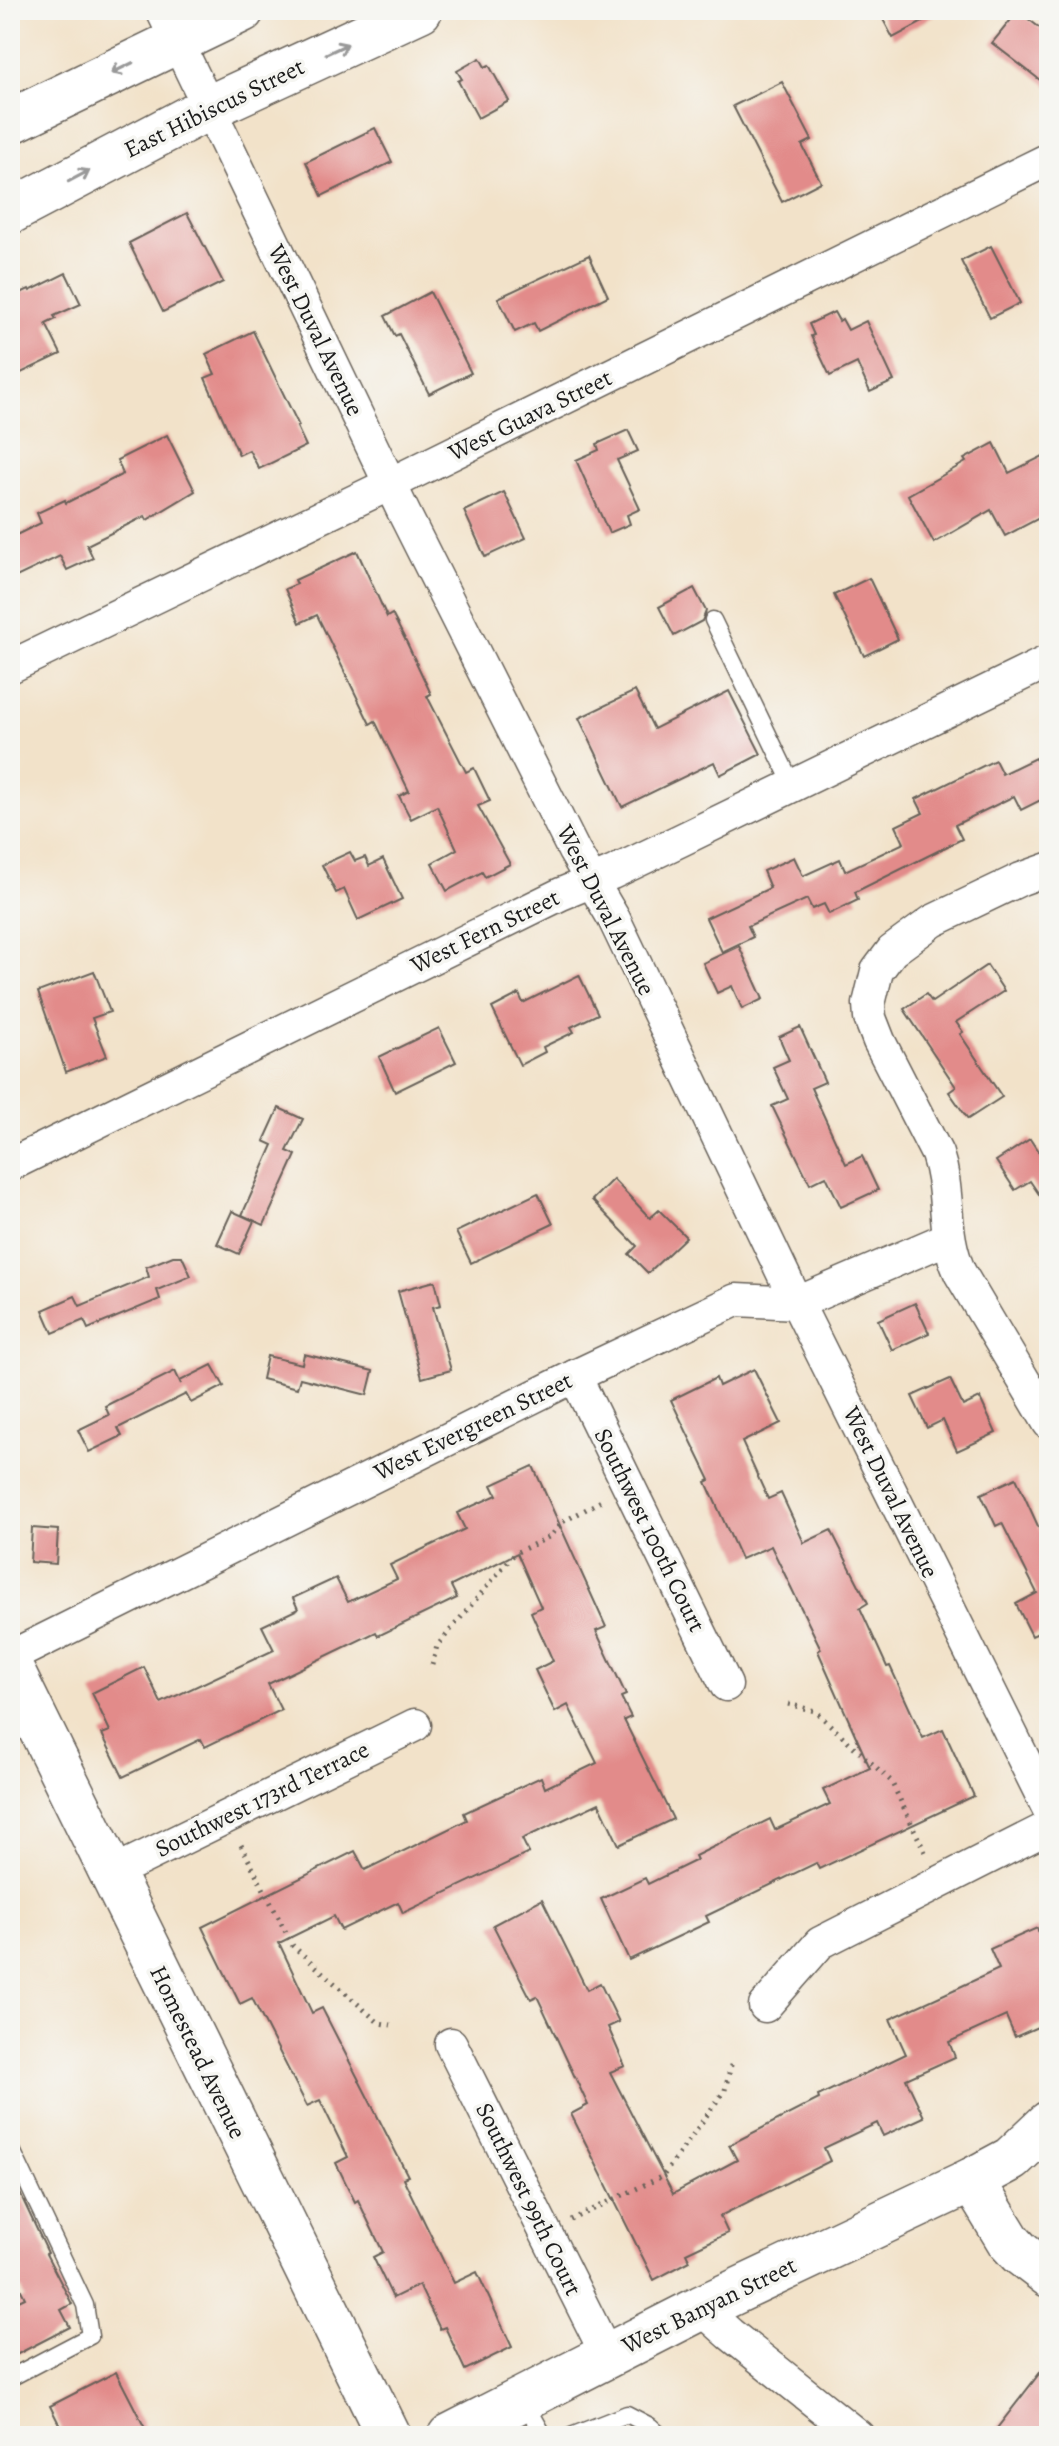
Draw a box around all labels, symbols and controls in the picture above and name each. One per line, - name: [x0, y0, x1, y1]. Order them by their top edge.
- one-way arrow: [324, 40, 349, 55]
- street label: East Hibiscus Street: [118, 50, 310, 166]
- one-way arrow: [110, 61, 134, 76]
- one-way arrow: [67, 168, 90, 184]
- street label: West Duval Avenue: [260, 238, 371, 421]
- street label: West Guava Street: [442, 362, 617, 469]
- street label: West Duval Avenue: [549, 819, 663, 1001]
- street label: West Fern Street: [404, 881, 565, 981]
- street label: West Evergreen Street: [368, 1364, 577, 1488]
- street label: West Duval Avenue: [835, 1400, 946, 1583]
- street label: Southwest 100th Court: [587, 1423, 713, 1637]
- street label: Southwest 173rd Terrace: [150, 1733, 374, 1865]
- street label: Homestead Avenue: [142, 1960, 254, 2144]
- street label: Southwest 99th Court: [468, 2097, 590, 2301]
- street label: West Banyan Street: [616, 2249, 802, 2362]

